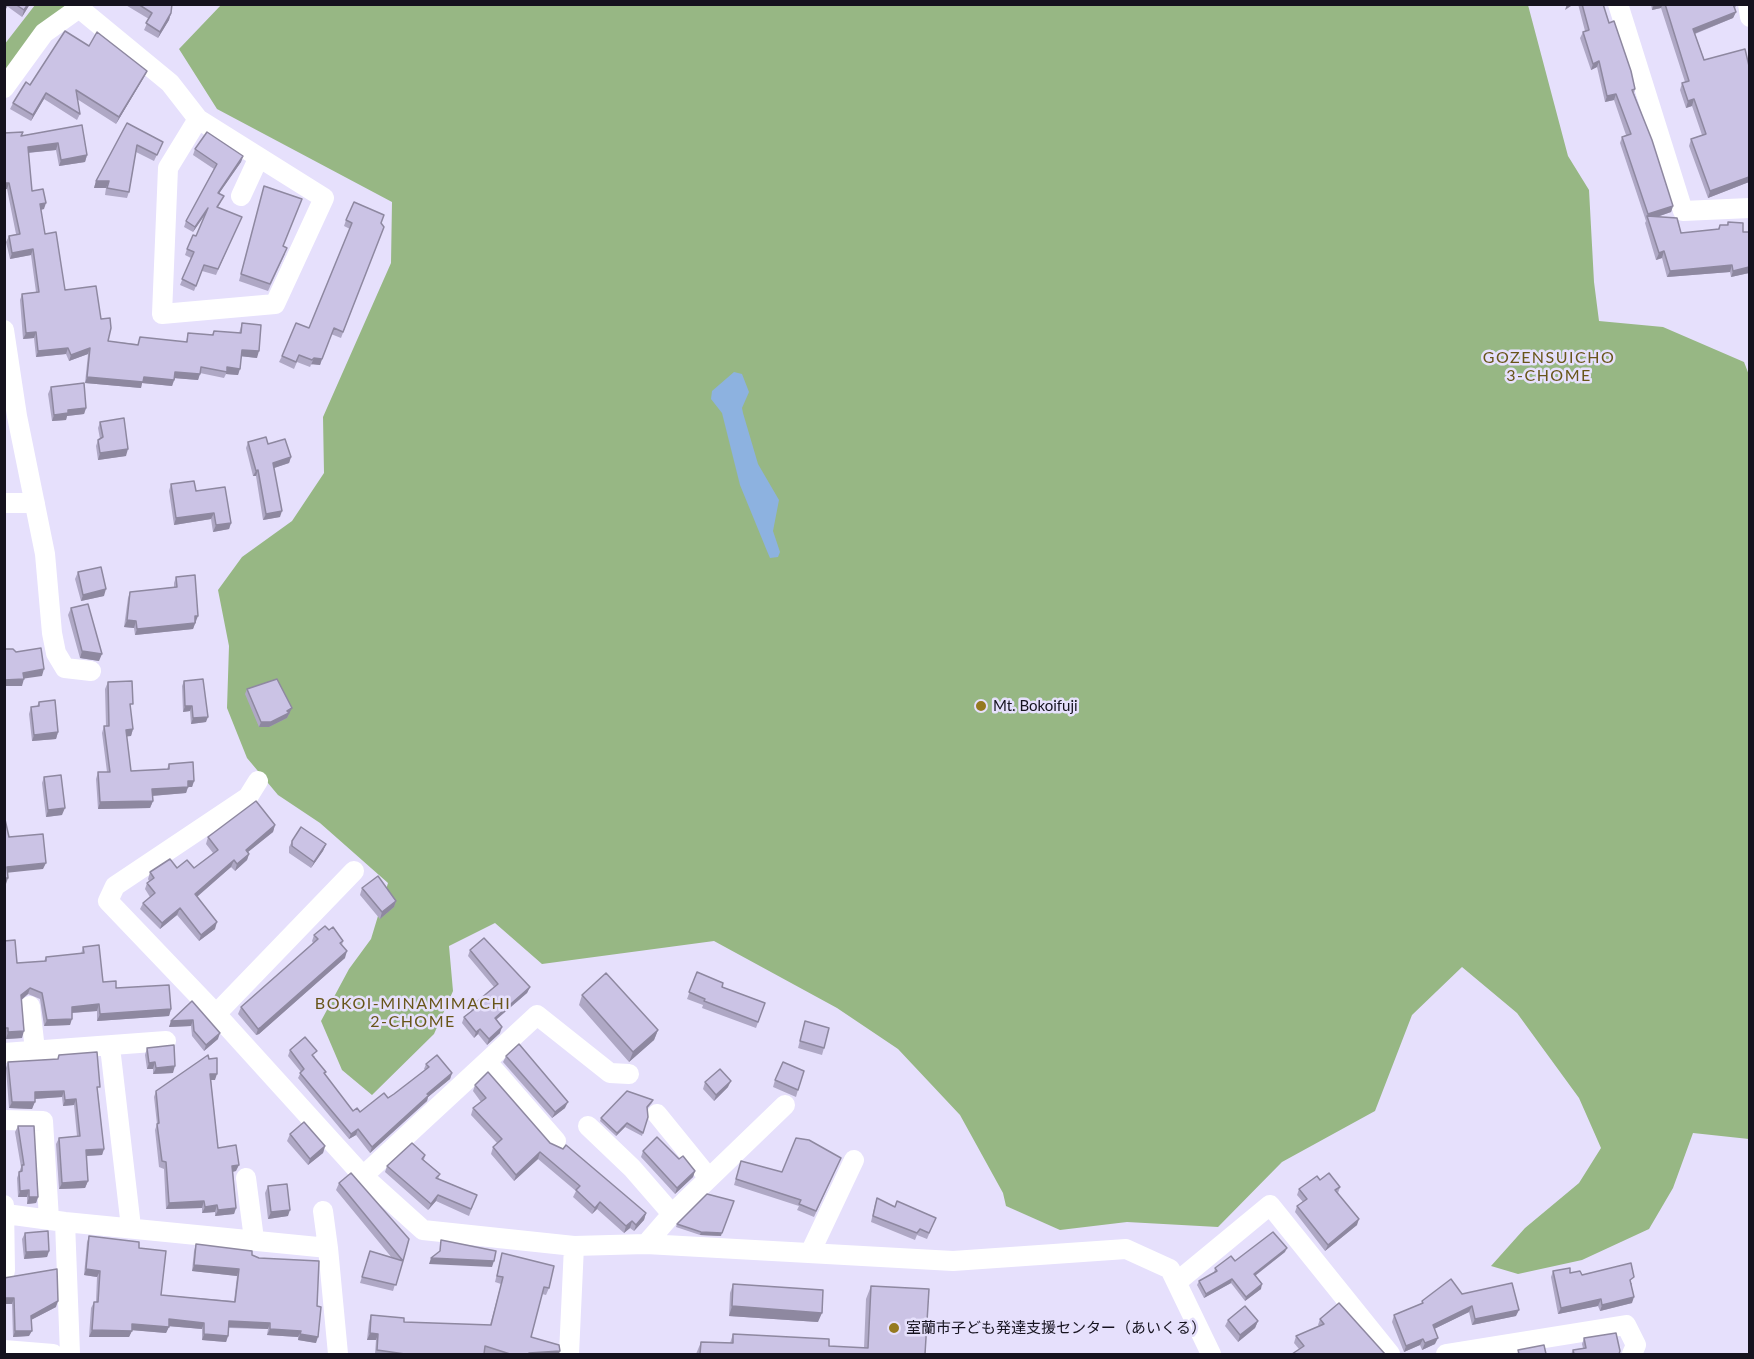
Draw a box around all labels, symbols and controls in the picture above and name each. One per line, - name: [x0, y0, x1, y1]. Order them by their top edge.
- district label: GOZENSUICHO 3-CHOME: [1483, 348, 1615, 386]
- place label: Mt. Bokoifuji: [993, 697, 1078, 715]
- marker: Mt. Bokoifuji: [974, 699, 988, 713]
- district label: BOKOI-MINAMIMACHI 2-CHOME: [315, 994, 511, 1032]
- place label: 室蘭市子ども発達支援センター（あいくる）: [906, 1319, 1206, 1337]
- marker: 室蘭市子ども発達支援センター（あいくる）: [887, 1321, 901, 1335]

